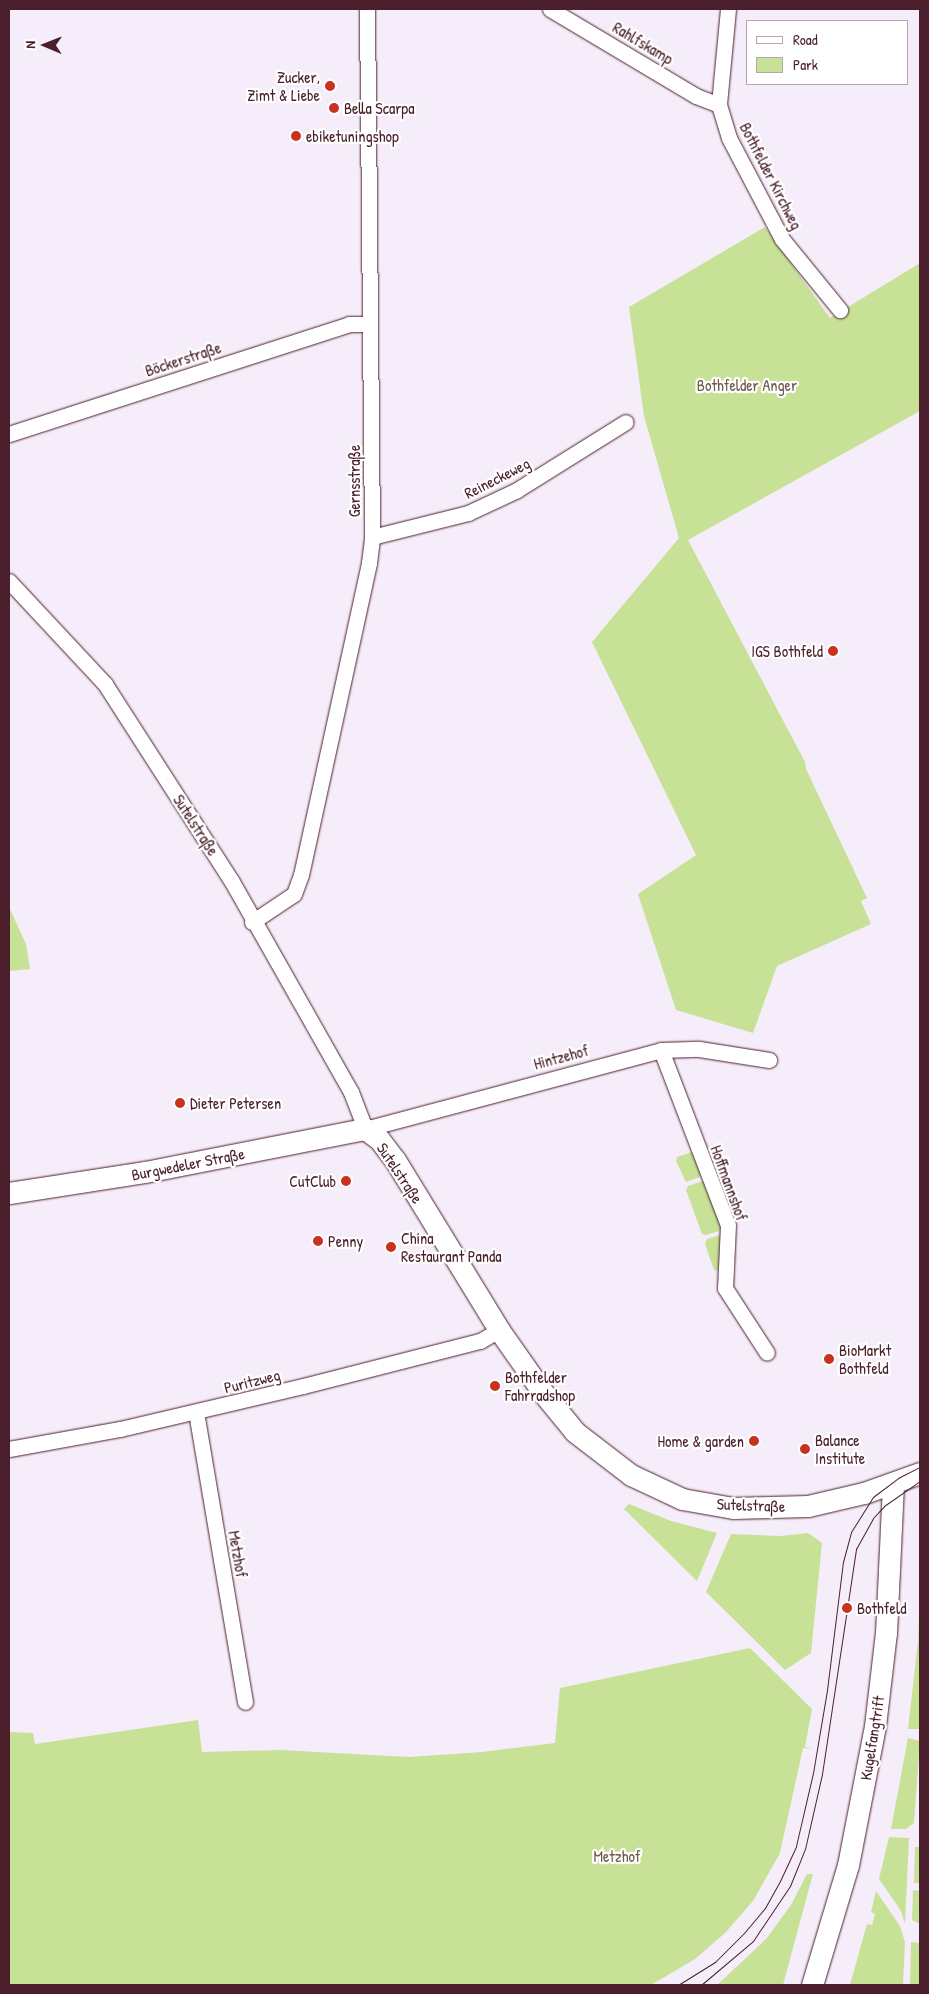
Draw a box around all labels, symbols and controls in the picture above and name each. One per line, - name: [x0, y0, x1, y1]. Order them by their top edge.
- street label: Rahlfskamp: [609, 18, 677, 68]
- north arrow: [20, 20, 70, 70]
- legend: [746, 20, 909, 85]
- text: Road: [793, 29, 818, 50]
- text: N: [20, 41, 39, 49]
- text: Park: [793, 54, 818, 75]
- place label: Zucker, Zimt & Liebe: [247, 67, 320, 105]
- marker: Zucker, Zimt & Liebe: [324, 80, 336, 92]
- place label: Bella Scarpa: [344, 98, 414, 118]
- marker: Bella Scarpa: [328, 102, 340, 114]
- street label: Bothfelder Kirchweg: [736, 119, 806, 233]
- place label: ebiketuningshop: [306, 126, 399, 146]
- marker: ebiketuningshop: [290, 130, 302, 142]
- street label: Böckerstraße: [143, 338, 223, 380]
- park label: Bothfelder Anger: [697, 375, 797, 395]
- street label: Gernsstraße: [344, 445, 364, 517]
- street label: Reineckeweg: [461, 453, 533, 503]
- place label: IGS Bothfeld: [751, 641, 823, 661]
- marker: IGS Bothfeld: [827, 645, 839, 657]
- street label: Sutelstraße: [169, 791, 223, 859]
- street label: Hintzehof: [532, 1040, 590, 1074]
- place label: Dieter Petersen: [190, 1093, 281, 1113]
- marker: Dieter Petersen: [174, 1097, 186, 1109]
- street label: Sutelstraße: [373, 1139, 427, 1207]
- street label: Hoffmannshof: [706, 1143, 752, 1223]
- street label: Burgwedeler Straße: [130, 1144, 246, 1184]
- place label: CutClub: [289, 1171, 336, 1191]
- marker: CutClub: [340, 1175, 352, 1187]
- place label: China Restaurant Panda: [401, 1228, 502, 1266]
- place label: Penny: [328, 1231, 363, 1251]
- marker: Penny: [312, 1235, 324, 1247]
- marker: China Restaurant Panda: [385, 1241, 397, 1253]
- place label: BioMarkt Bothfeld: [839, 1340, 891, 1378]
- marker: BioMarkt Bothfeld: [823, 1353, 835, 1365]
- street label: Puritzweg: [222, 1365, 282, 1397]
- place label: Bothfelder Fahrradshop: [505, 1367, 575, 1405]
- marker: Bothfelder Fahrradshop: [489, 1380, 501, 1392]
- place label: Balance Institute: [815, 1430, 865, 1468]
- place label: Home & garden: [658, 1431, 744, 1451]
- marker: Home & garden: [748, 1435, 760, 1447]
- marker: Balance Institute: [799, 1443, 811, 1455]
- street label: Sutelstraße: [716, 1494, 786, 1516]
- street label: Metzhof: [224, 1529, 252, 1579]
- place label: Bothfeld: [857, 1598, 906, 1618]
- marker: Bothfeld: [841, 1602, 853, 1614]
- street label: Kugelfangtrift: [856, 1694, 888, 1782]
- park label: Metzhof: [593, 1846, 641, 1866]

